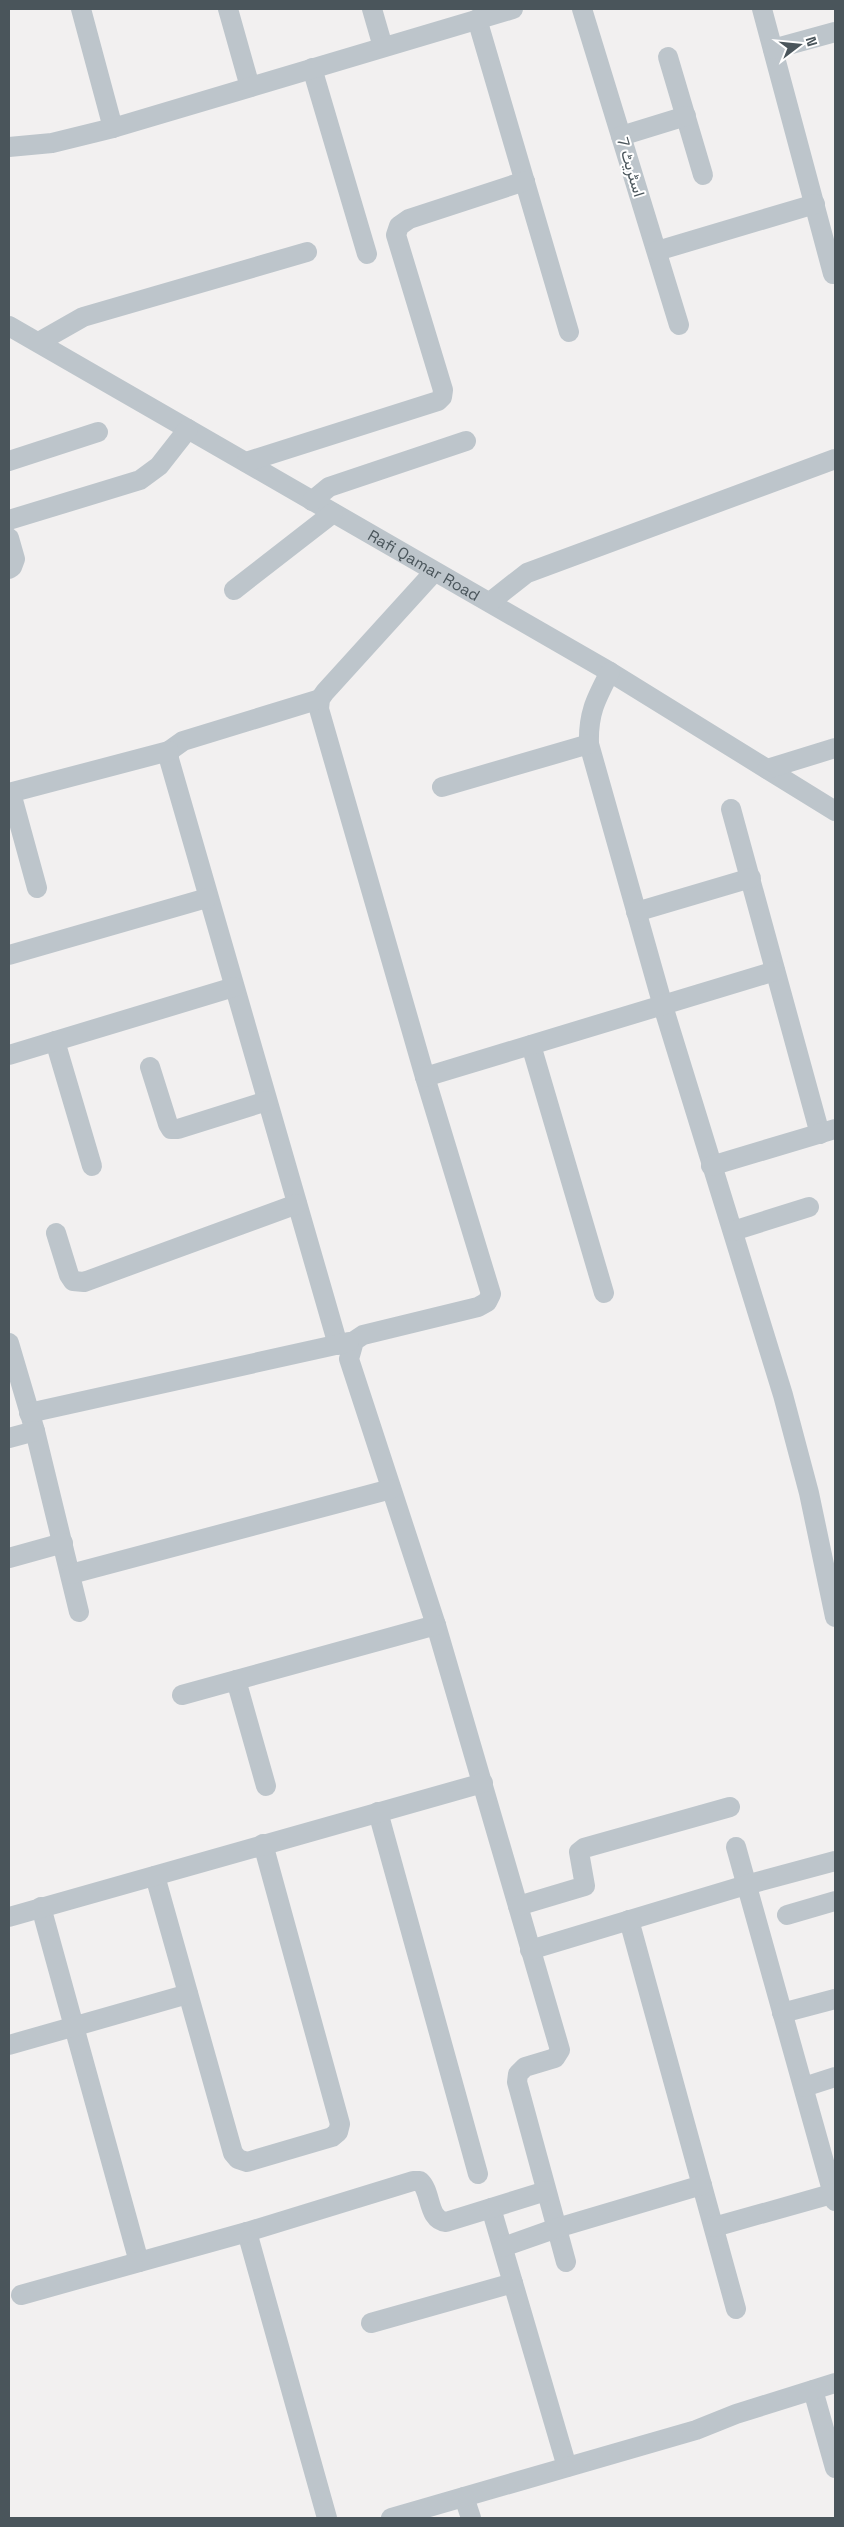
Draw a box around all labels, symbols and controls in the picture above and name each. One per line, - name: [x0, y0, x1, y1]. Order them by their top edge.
- north arrow: [774, 20, 824, 70]
- text: N: [802, 34, 821, 48]
- street label: اسٹریٹ 7: [612, 135, 650, 199]
- street label: Rafi Qamar Road: [364, 524, 484, 605]

